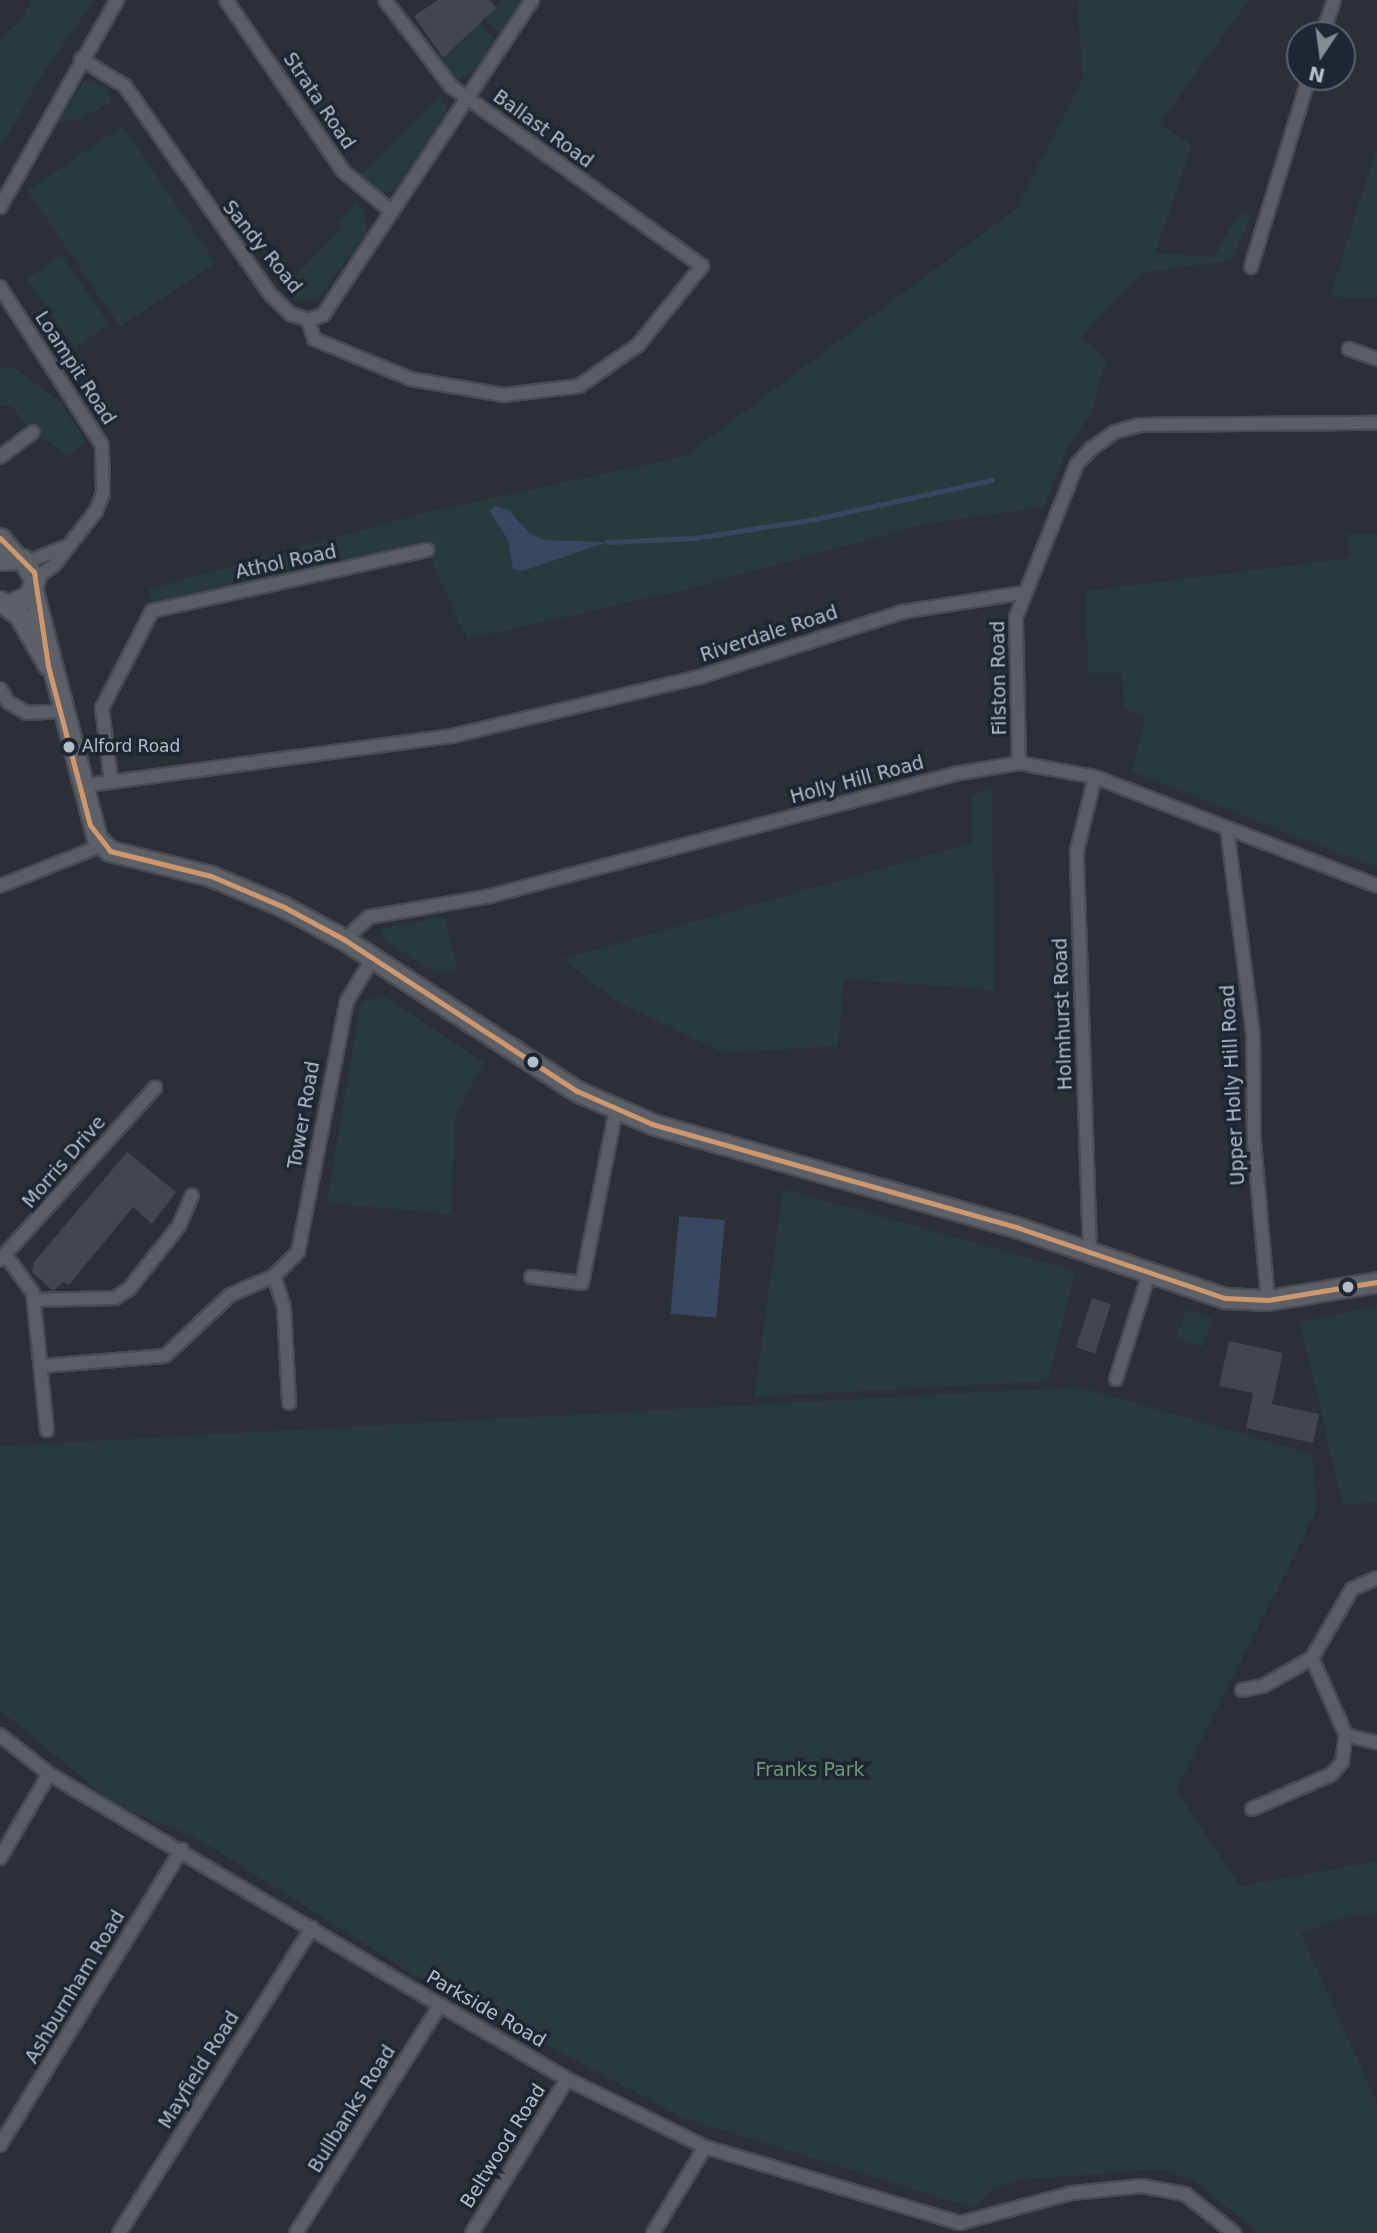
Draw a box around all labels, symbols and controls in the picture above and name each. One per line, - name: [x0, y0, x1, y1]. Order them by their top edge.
- north arrow: [1286, 21, 1356, 91]
- street label: Strata Road: [278, 48, 360, 154]
- text: N: [1307, 62, 1327, 87]
- street label: Ballast Road: [489, 85, 597, 173]
- street label: Sandy Road: [218, 196, 306, 298]
- street label: Loampit Road: [30, 307, 120, 429]
- street label: Athol Road: [233, 540, 339, 584]
- street label: Riverdale Road: [697, 601, 841, 667]
- street label: Filston Road: [987, 620, 1011, 736]
- place label: Alford Road: [82, 737, 180, 757]
- marker: Alford Road: [62, 740, 76, 754]
- street label: Holly Hill Road: [788, 751, 926, 809]
- street label: Holmhurst Road: [1049, 937, 1077, 1091]
- street label: Upper Holly Hill Road: [1216, 984, 1250, 1186]
- unlabelled marker: [526, 1055, 540, 1069]
- street label: Tower Road: [283, 1059, 325, 1171]
- street label: Morris Drive: [18, 1111, 110, 1213]
- unlabelled marker: [1341, 1280, 1355, 1294]
- park label: Franks Park: [755, 1759, 865, 1781]
- street label: Ashburnham Road: [20, 1906, 130, 2068]
- street label: Parkside Road: [422, 1966, 550, 2052]
- street label: Mayfield Road: [154, 2007, 244, 2133]
- street label: Bullbanks Road: [304, 2041, 400, 2177]
- street label: Beltwood Road: [456, 2080, 550, 2212]

